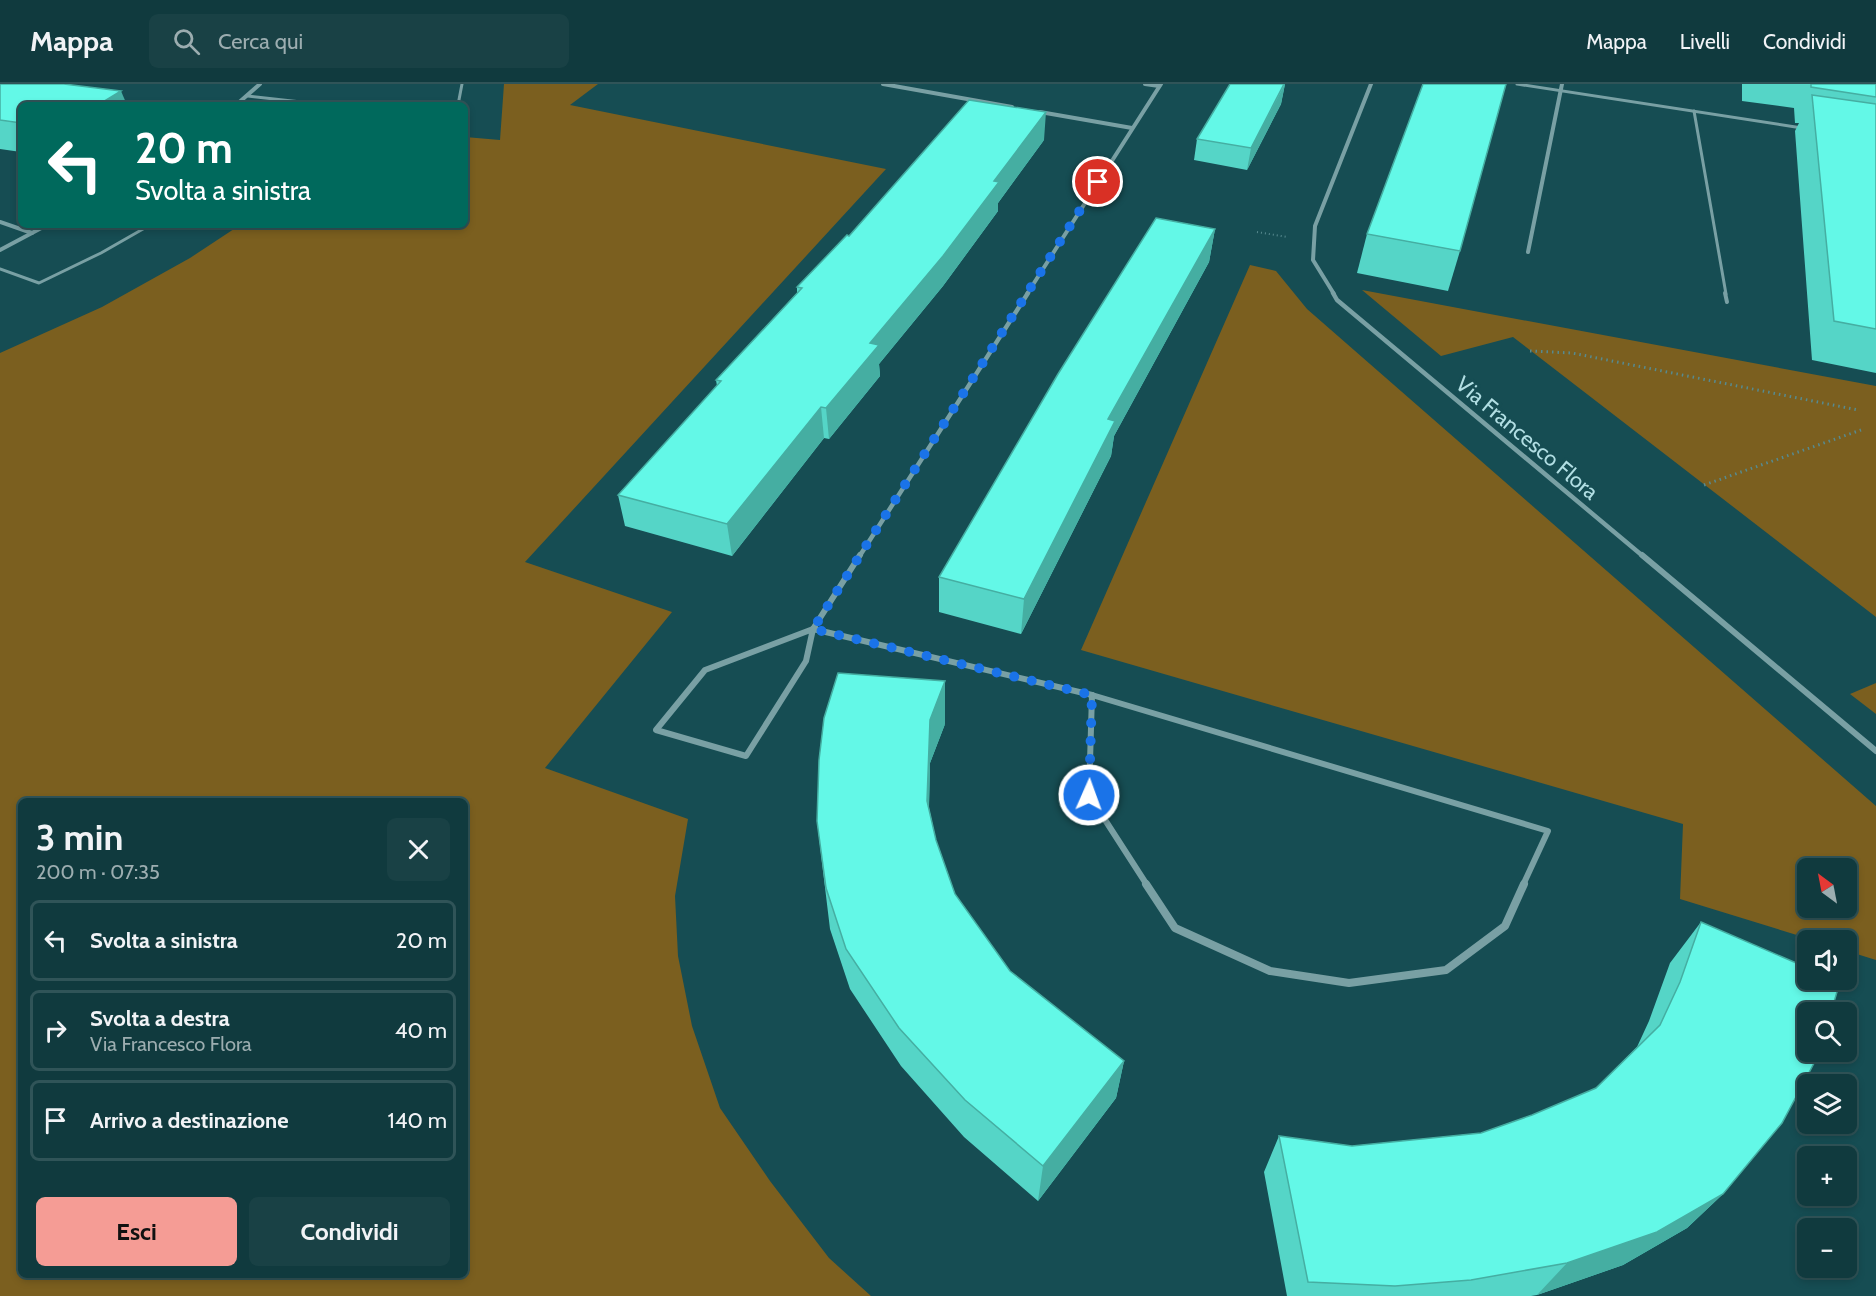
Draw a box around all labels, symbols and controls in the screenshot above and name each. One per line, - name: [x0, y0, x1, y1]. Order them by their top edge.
- search box: [149, 14, 569, 68]
- text: Mappa: [30, 24, 113, 58]
- icon: search: [170, 25, 203, 58]
- text: Cerca qui: [218, 28, 303, 55]
- text: Mappa: [1586, 29, 1647, 54]
- text: Livelli: [1680, 29, 1730, 54]
- text: Condividi: [1763, 29, 1846, 54]
- text: 20 m: [135, 122, 233, 174]
- icon: left: [36, 126, 114, 204]
- pin: [1072, 156, 1123, 207]
- icon: arrive: [1081, 165, 1114, 198]
- text: Svolta a sinistra: [135, 174, 311, 207]
- street label: Via Francesco Flora: [1450, 370, 1604, 506]
- position arrow: [1057, 763, 1121, 827]
- text: 3 min: [36, 815, 123, 859]
- button: close: [387, 818, 450, 881]
- north arrow: [1797, 858, 1857, 918]
- map controls: [1797, 858, 1857, 1278]
- text: 200 m · 07:35: [36, 860, 160, 884]
- icon: left: [39, 924, 72, 957]
- text: Svolta a sinistra: [90, 927, 238, 954]
- text: 20 m: [396, 927, 447, 954]
- button: sound: [1797, 930, 1857, 990]
- button: search: [1797, 1002, 1857, 1062]
- text: Svolta a destra: [90, 1005, 230, 1032]
- icon: right: [39, 1014, 72, 1047]
- text: 40 m: [395, 1017, 447, 1044]
- text: Via Francesco Flora: [90, 1032, 252, 1056]
- button: layers: [1797, 1074, 1857, 1134]
- icon: arrive: [39, 1104, 72, 1137]
- text: Arrivo a destinazione: [90, 1107, 288, 1134]
- text: 140 m: [388, 1107, 447, 1134]
- button: +: [1797, 1146, 1857, 1206]
- button: Esci: [36, 1197, 237, 1266]
- button: Condividi: [249, 1197, 450, 1266]
- button: −: [1797, 1218, 1857, 1278]

